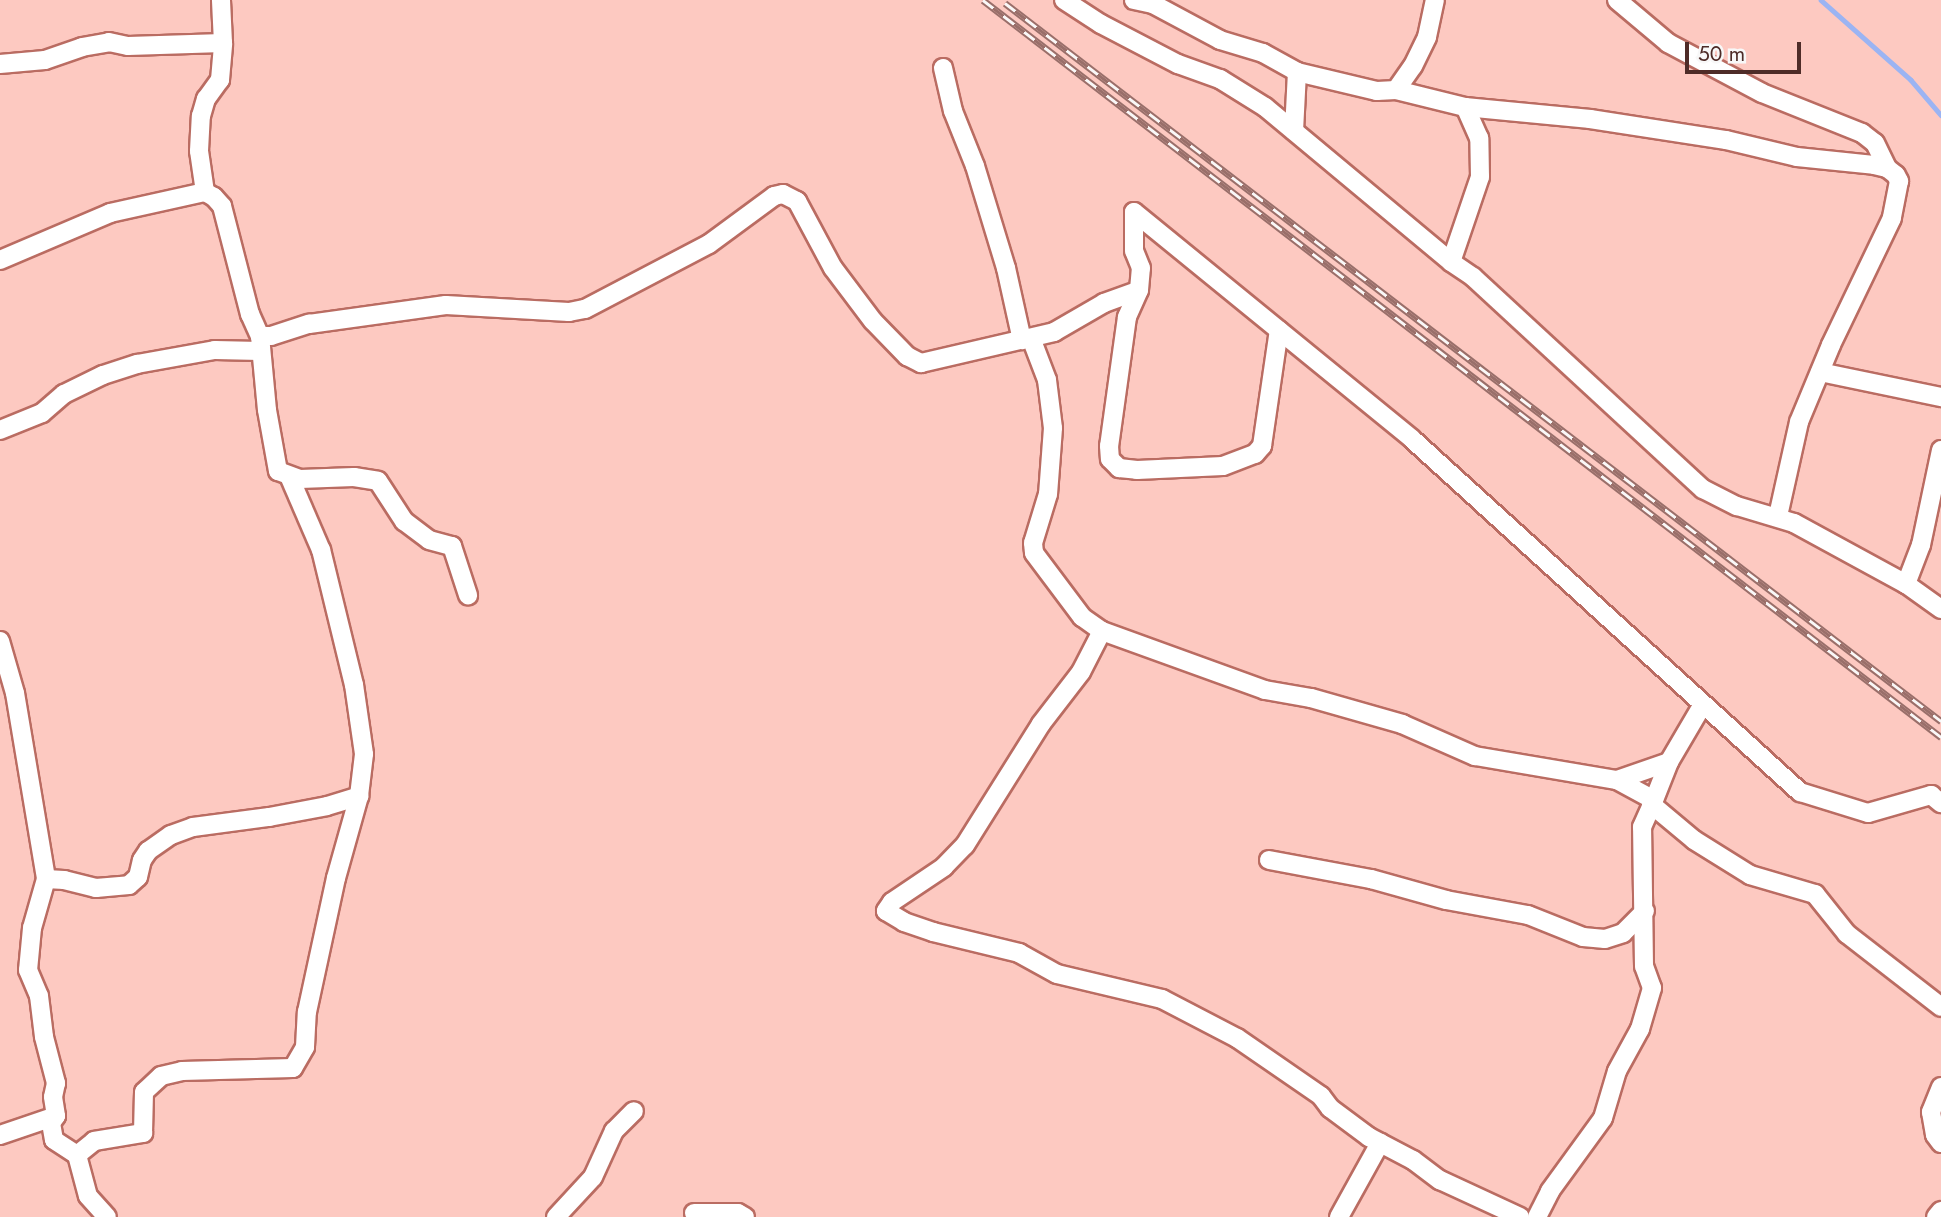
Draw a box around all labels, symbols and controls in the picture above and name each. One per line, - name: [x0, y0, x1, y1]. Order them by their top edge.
- scale bar: [1689, 28, 1804, 72]
- text: 50 m: [1698, 39, 1745, 69]

